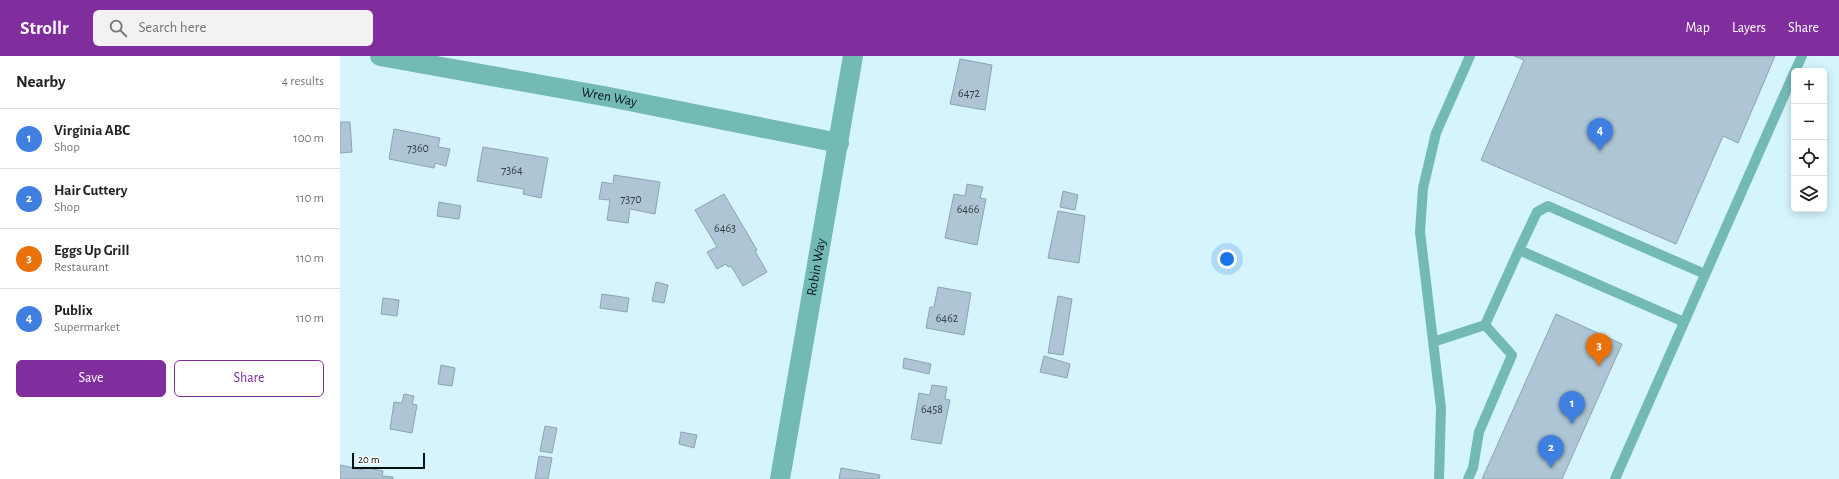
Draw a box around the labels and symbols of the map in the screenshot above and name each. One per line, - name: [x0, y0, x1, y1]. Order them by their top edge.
- street label: Wren Way: [580, 85, 638, 109]
- house number: 6472: [958, 87, 980, 99]
- pin: 4: [1587, 118, 1613, 151]
- house number: 7360: [407, 142, 429, 154]
- house number: 7364: [501, 164, 523, 176]
- house number: 7370: [620, 193, 642, 205]
- house number: 6466: [957, 203, 980, 215]
- house number: 6463: [714, 222, 736, 234]
- street label: Robin Way: [805, 237, 828, 297]
- your location: [1217, 249, 1237, 269]
- house number: 6462: [936, 312, 959, 324]
- pin: 3: [1586, 333, 1612, 366]
- pin: 1: [1559, 391, 1585, 424]
- house number: 6458: [921, 403, 943, 415]
- pin: 2: [1538, 435, 1564, 468]
- scale bar: [352, 451, 425, 470]

